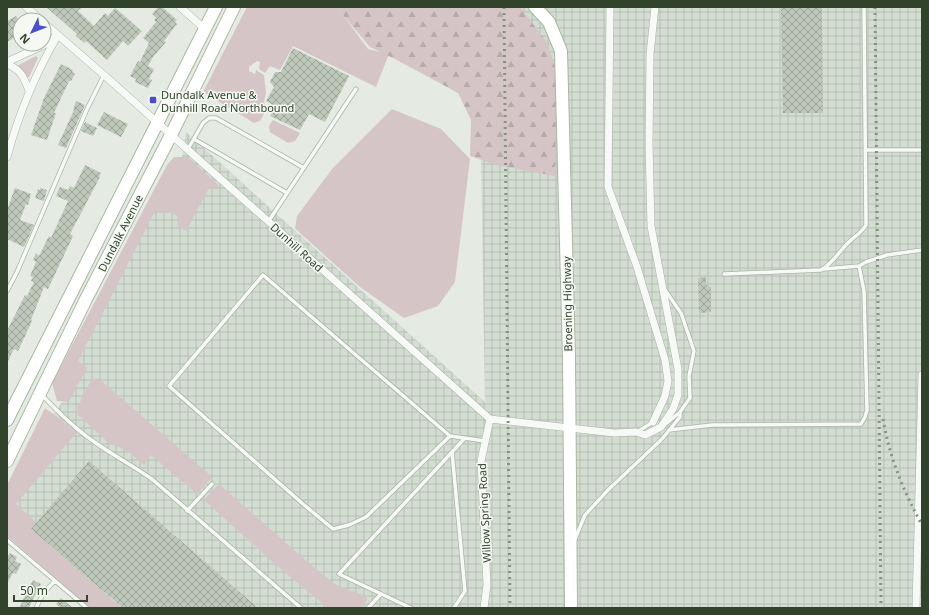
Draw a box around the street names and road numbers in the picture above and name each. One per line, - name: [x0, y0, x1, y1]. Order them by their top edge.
- street label: Dundalk Avenue: [94, 192, 146, 274]
- street label: Dunhill Road: [267, 219, 327, 275]
- street label: Broening Highway: [559, 256, 575, 352]
- street label: Willow Spring Road: [474, 463, 494, 563]

